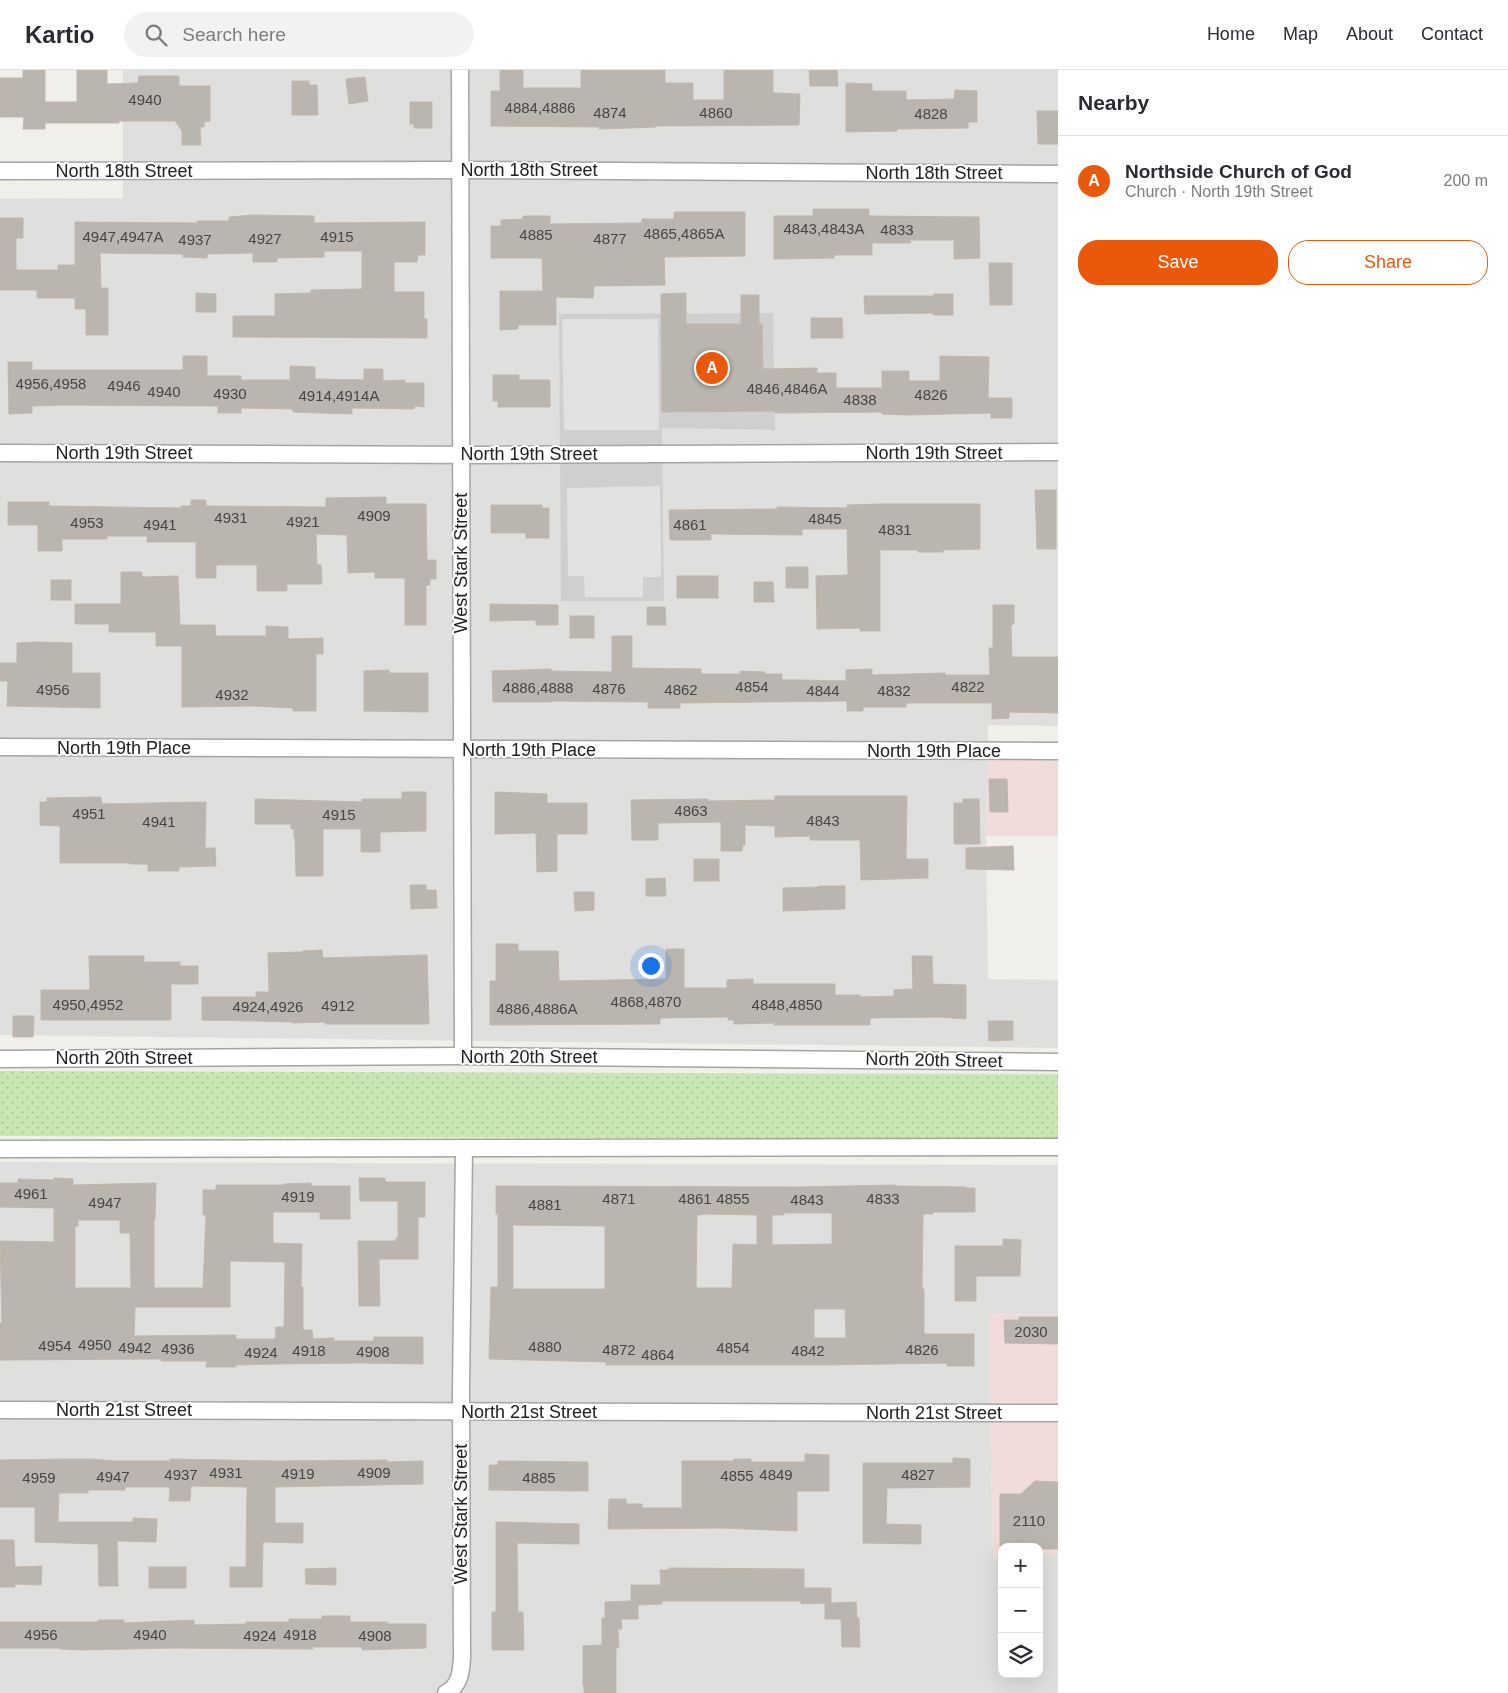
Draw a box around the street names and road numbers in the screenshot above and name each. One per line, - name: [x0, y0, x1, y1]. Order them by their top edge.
- street label: North 18th Street: [460, 160, 598, 180]
- street label: North 18th Street: [55, 161, 193, 181]
- street label: North 18th Street: [865, 163, 1003, 183]
- street label: North 19th Street: [55, 443, 193, 463]
- street label: North 19th Street: [865, 443, 1003, 463]
- street label: North 19th Street: [460, 444, 598, 464]
- street label: West Stark Street: [451, 493, 471, 633]
- street label: North 19th Place: [57, 738, 191, 758]
- street label: North 19th Place: [462, 740, 596, 760]
- street label: North 19th Place: [867, 741, 1001, 761]
- street label: North 20th Street: [460, 1047, 598, 1067]
- street label: North 20th Street: [55, 1048, 193, 1068]
- street label: North 20th Street: [865, 1049, 1003, 1071]
- street label: North 21st Street: [56, 1400, 192, 1420]
- street label: North 21st Street: [461, 1402, 597, 1422]
- street label: North 21st Street: [866, 1403, 1002, 1423]
- street label: West Stark Street: [451, 1444, 471, 1584]

